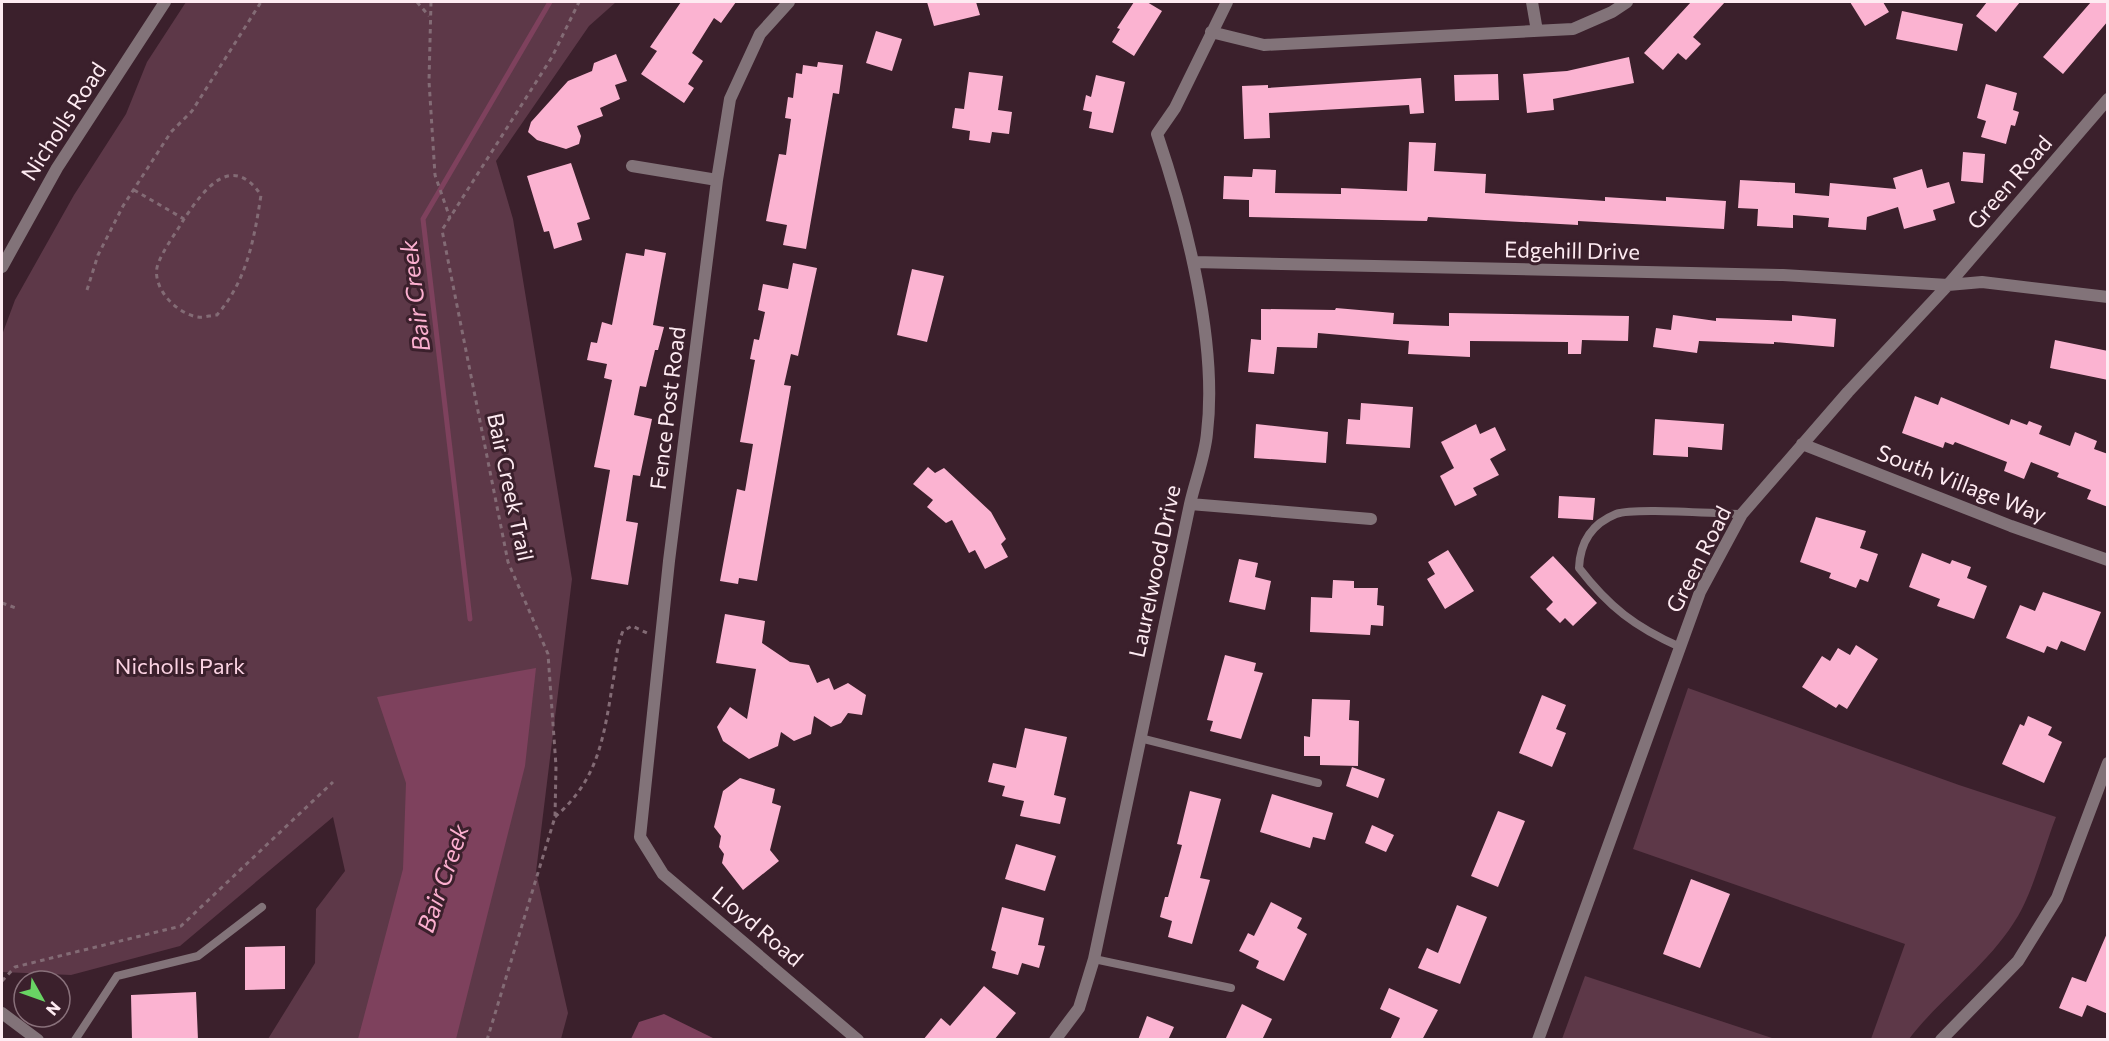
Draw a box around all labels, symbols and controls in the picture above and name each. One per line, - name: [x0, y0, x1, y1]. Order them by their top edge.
- street label: Nicholls Road: [15, 57, 111, 185]
- street label: Green Road: [1961, 129, 2057, 235]
- street label: Edgehill Drive: [1504, 235, 1640, 265]
- water label: Bair Creek: [393, 238, 435, 354]
- street label: Fence Post Road: [644, 325, 690, 491]
- street label: Bair Creek Trail: [482, 410, 540, 564]
- street label: South Village Way: [1874, 438, 2050, 528]
- street label: Laurelwood Drive: [1123, 482, 1185, 660]
- street label: Green Road: [1660, 501, 1736, 617]
- park label: Nicholls Park: [115, 652, 245, 679]
- water label: Bair Creek: [410, 819, 474, 936]
- street label: Lloyd Road: [707, 880, 809, 972]
- north arrow: [12, 969, 72, 1029]
- text: N: [43, 998, 65, 1020]

